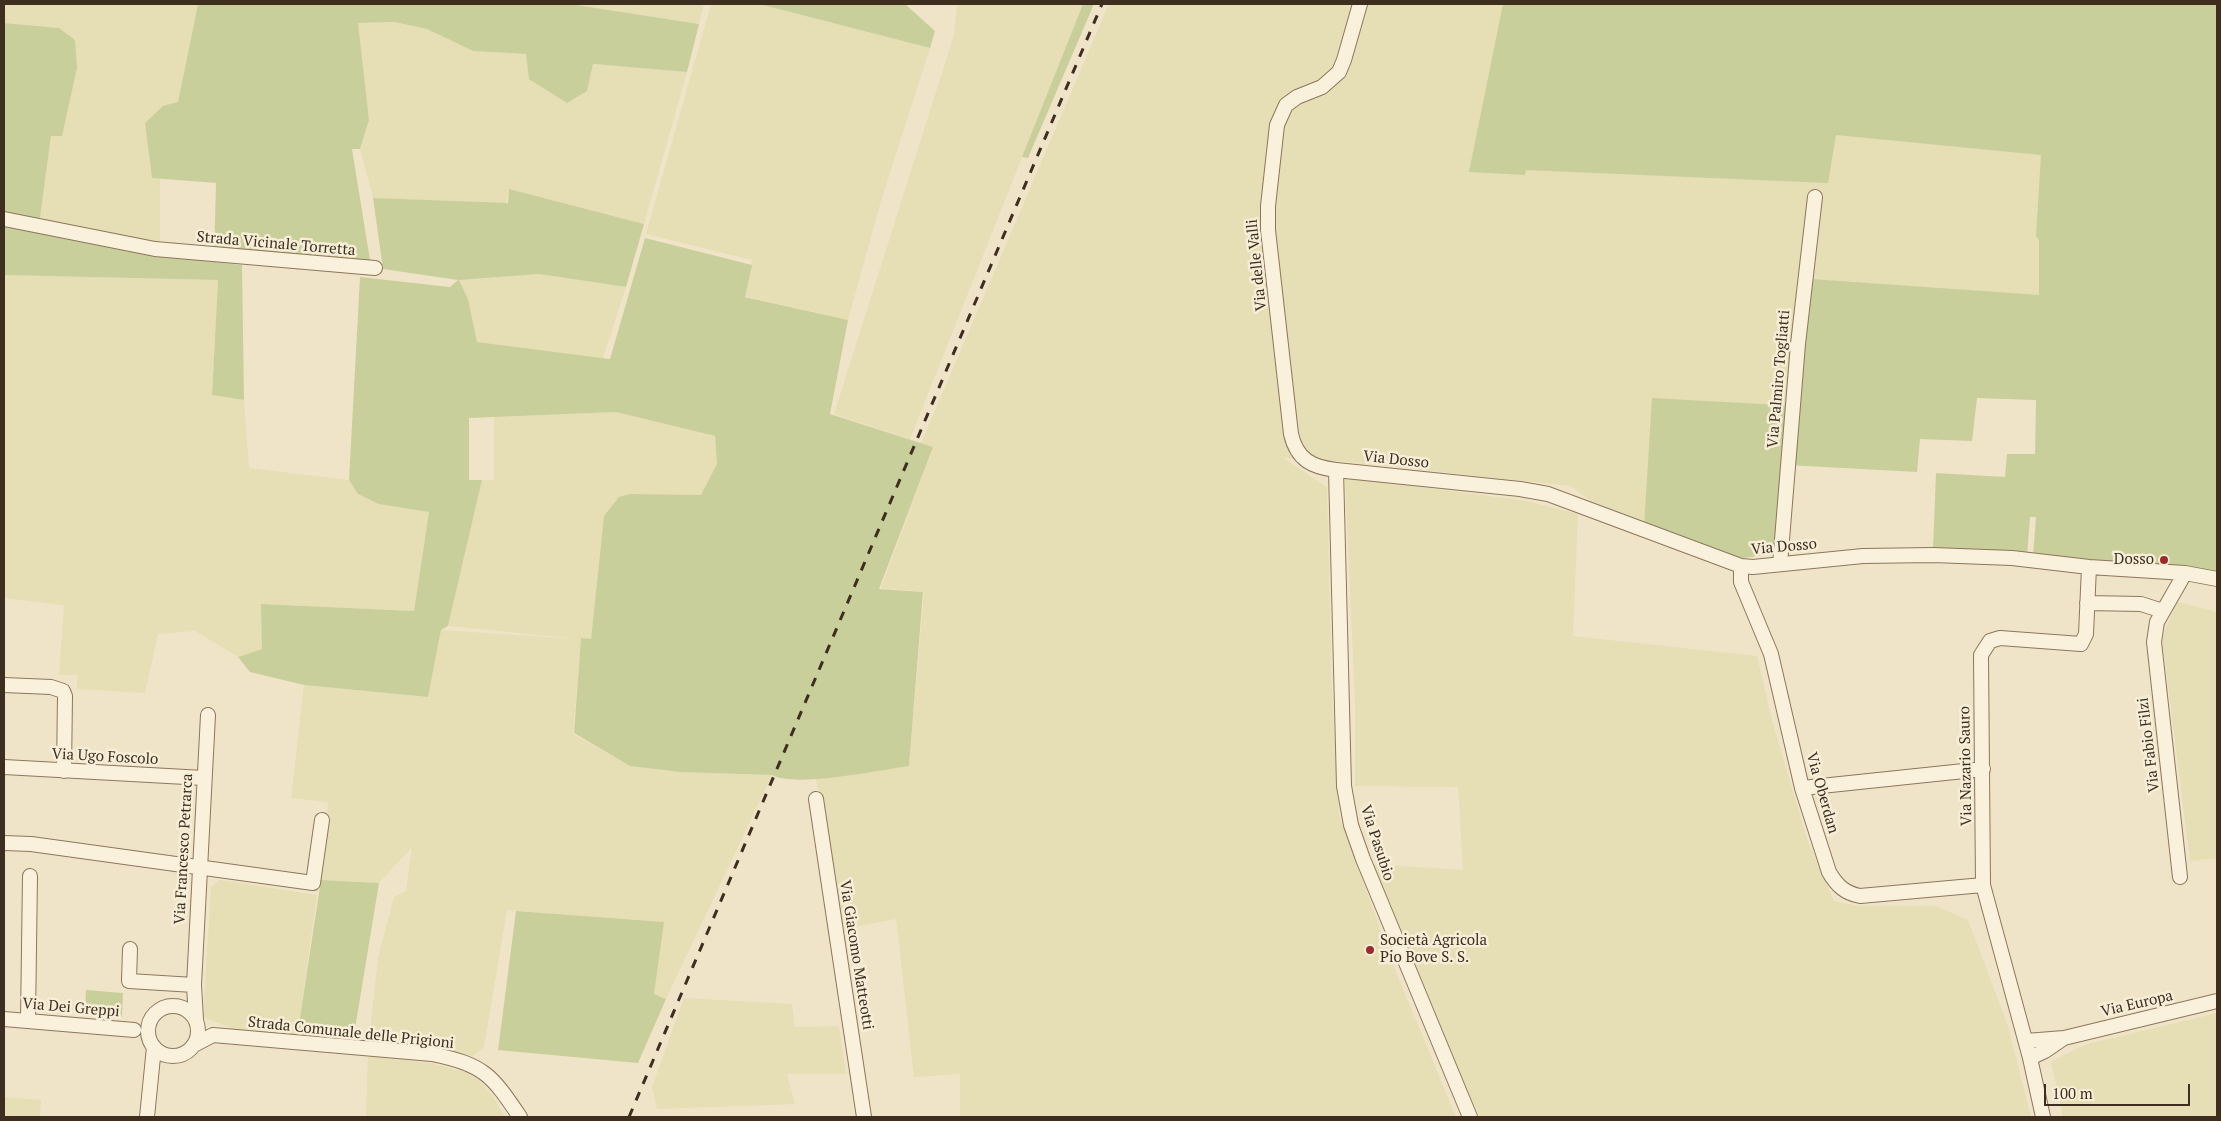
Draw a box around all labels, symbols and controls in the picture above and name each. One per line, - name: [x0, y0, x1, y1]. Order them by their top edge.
- street label: Via delle Valli: [1243, 218, 1271, 312]
- street label: Strada Vicinale Torretta: [196, 228, 356, 260]
- street label: Via Palmiro Togliatti: [1764, 309, 1794, 449]
- street label: Via Dosso: [1362, 448, 1430, 472]
- street label: Via Dosso: [1750, 535, 1818, 559]
- place label: Dosso: [2114, 551, 2154, 569]
- marker: Dosso: [2158, 554, 2170, 566]
- street label: Via Fabio Filzi: [2134, 697, 2164, 793]
- street label: Via Nazario Sauro: [1956, 706, 1976, 826]
- street label: Via Ugo Foscolo: [51, 745, 159, 769]
- street label: Via Oberdan: [1802, 750, 1842, 836]
- street label: Via Francesco Petrarca: [171, 773, 197, 925]
- street label: Via Pasubio: [1356, 803, 1398, 883]
- street label: Via Giacomo Matteotti: [835, 879, 877, 1031]
- place label: Società Agricola Pio Bove S. S.: [1380, 932, 1487, 967]
- marker: Società Agricola Pio Bove S. S.: [1364, 944, 1376, 956]
- street label: Via Europa: [2099, 987, 2175, 1021]
- street label: Via Dei Greppi: [22, 995, 120, 1021]
- street label: Strada Comunale delle Prigioni: [247, 1013, 455, 1053]
- scale bar: [2046, 1074, 2192, 1106]
- text: 100 m: [2052, 1083, 2093, 1103]

